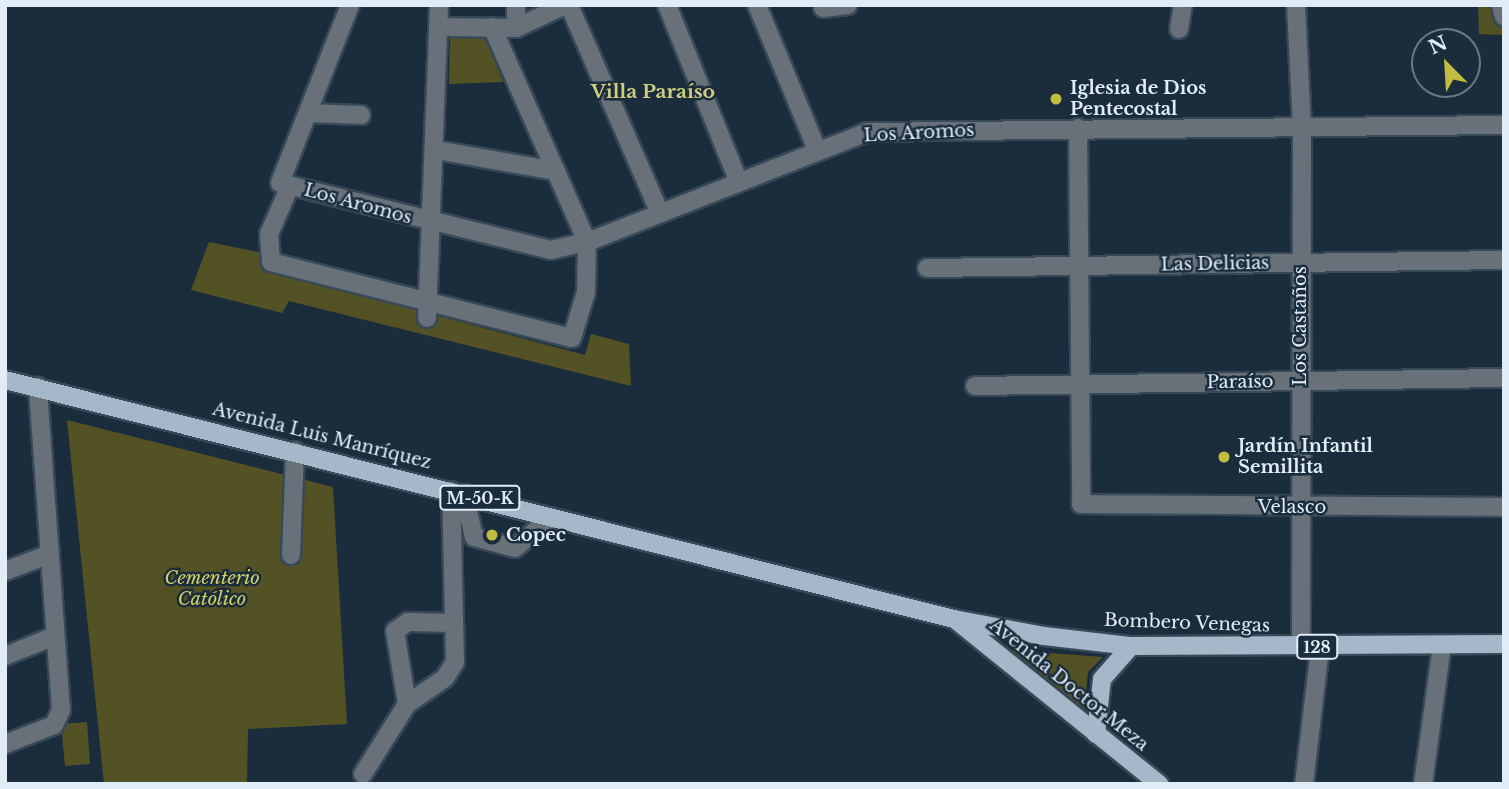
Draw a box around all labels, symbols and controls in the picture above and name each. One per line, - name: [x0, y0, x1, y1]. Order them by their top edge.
- north arrow: [1411, 28, 1481, 98]
- text: N: [1425, 31, 1451, 59]
- place label: Iglesia de Dios Pentecostal: [1070, 78, 1206, 120]
- district label: Villa Paraíso: [591, 81, 715, 103]
- marker: Iglesia de Dios Pentecostal: [1048, 91, 1064, 107]
- street label: Los Aromos: [863, 119, 975, 147]
- street label: Los Aromos: [301, 179, 415, 229]
- street label: Las Delicias: [1161, 252, 1269, 276]
- street label: Los Castaños: [1289, 266, 1311, 386]
- street label: Paraíso: [1206, 371, 1274, 393]
- street label: Avenida Luis Manríquez: [210, 398, 434, 474]
- place label: Jardín Infantil Semillita: [1238, 436, 1373, 478]
- marker: Jardín Infantil Semillita: [1216, 449, 1232, 465]
- road number: M-50-K: [438, 485, 522, 510]
- street label: Velasco: [1258, 496, 1326, 518]
- place label: Copec: [506, 524, 566, 546]
- marker: Copec: [484, 527, 500, 543]
- park label: Cementerio Católico: [164, 568, 260, 610]
- street label: Bombero Venegas: [1103, 609, 1271, 637]
- street label: Avenida Doctor Meza: [985, 614, 1153, 756]
- road number: 128: [1296, 634, 1338, 660]

